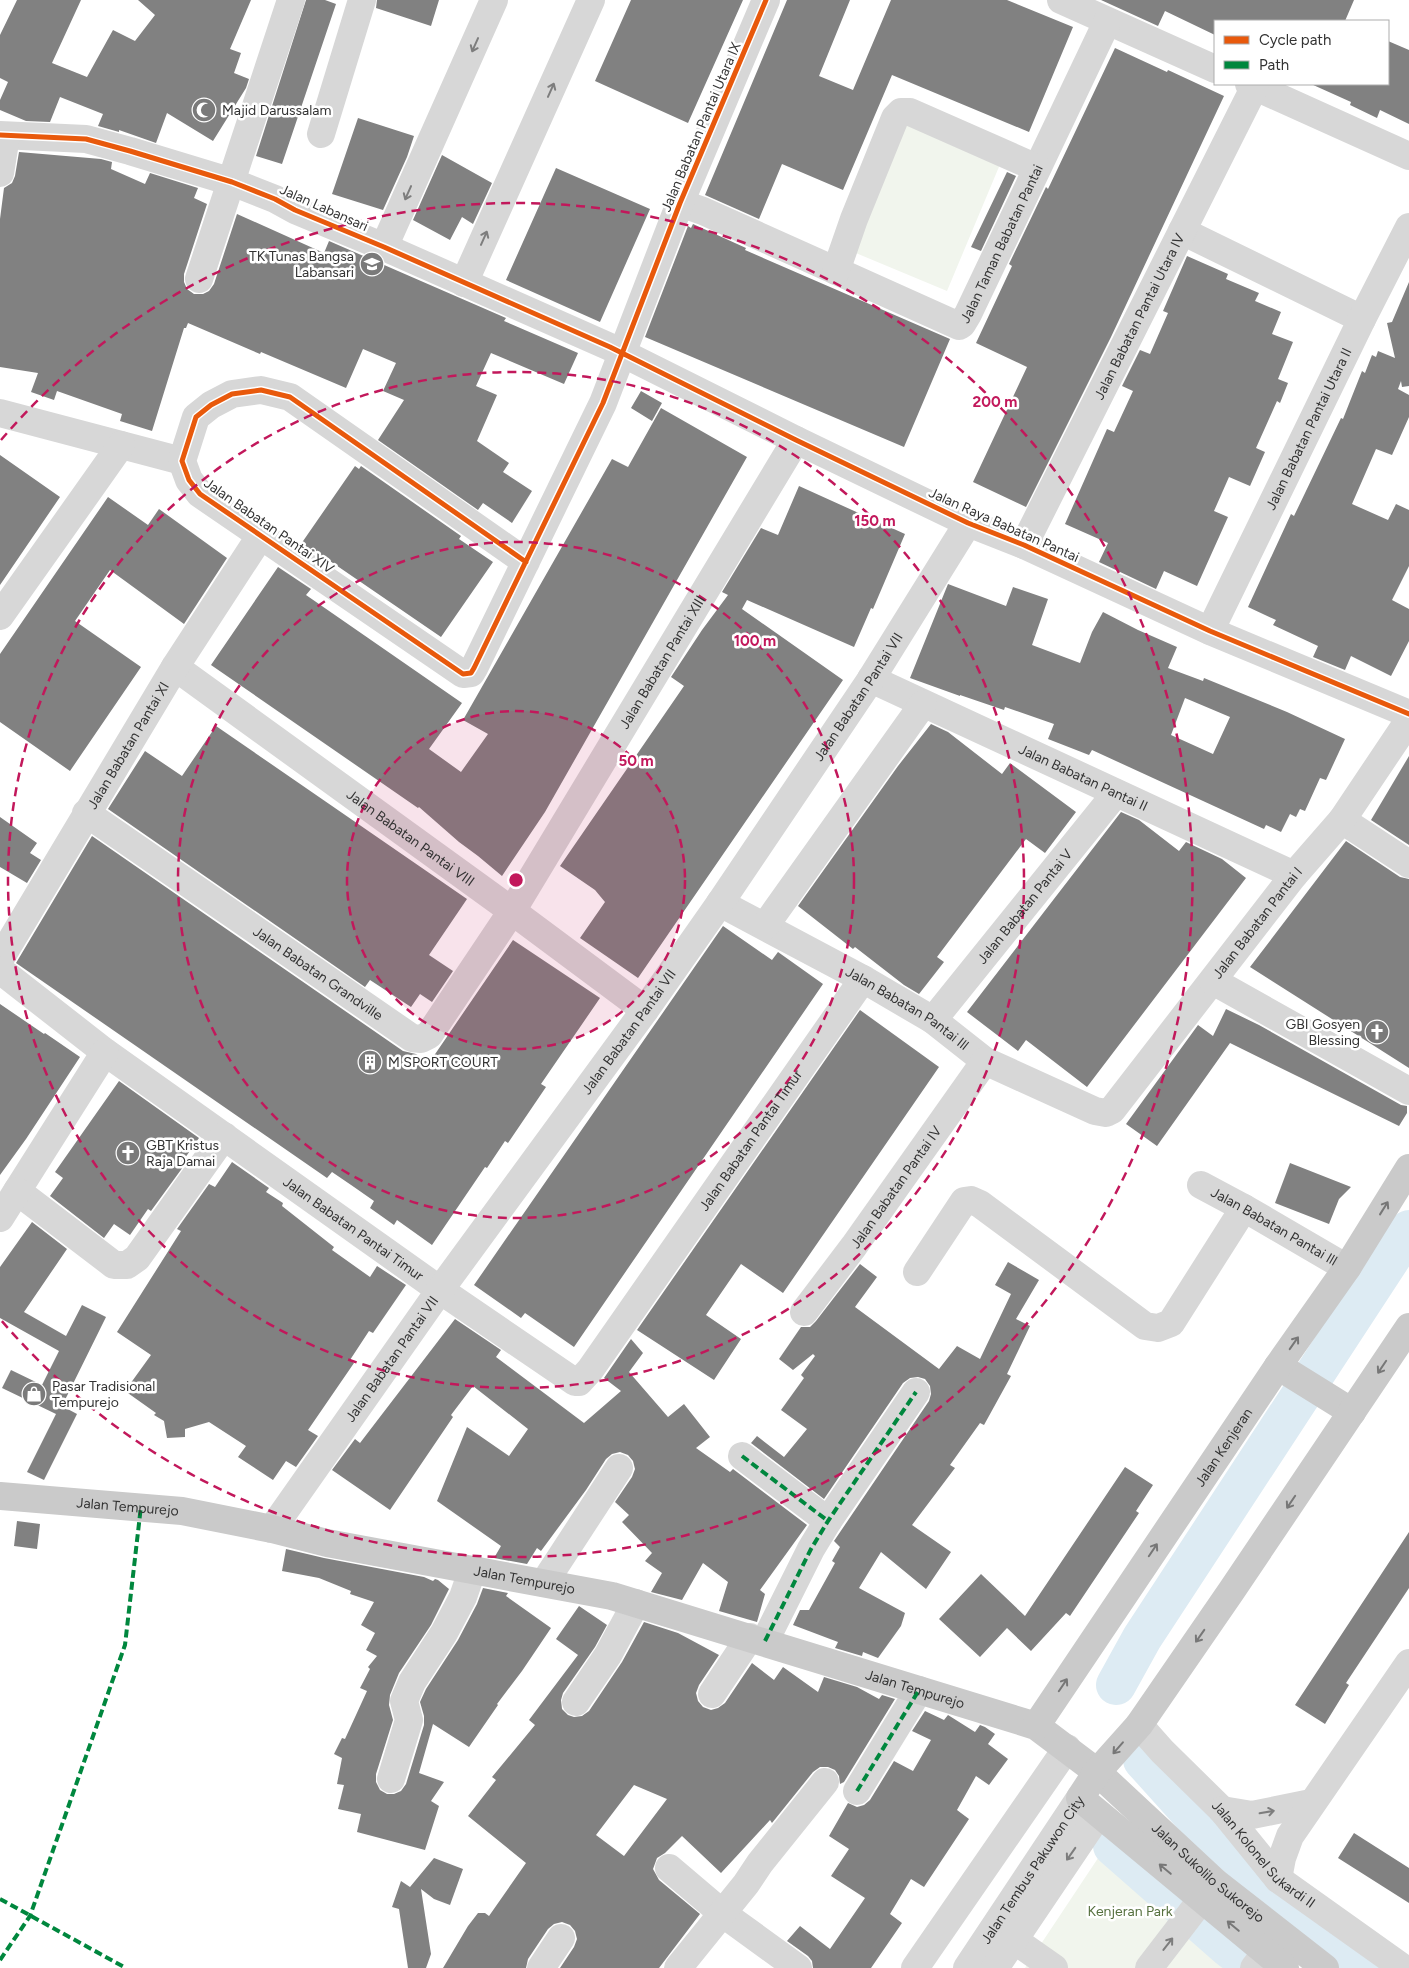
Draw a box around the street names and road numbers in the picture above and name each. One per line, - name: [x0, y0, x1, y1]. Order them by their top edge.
- street label: Jalan Babatan Pantai Utara IX: [658, 39, 745, 214]
- street label: Jalan Taman Babatan Pantai: [956, 162, 1046, 326]
- street label: Jalan Labansari: [277, 181, 371, 235]
- street label: Jalan Babatan Pantai Utara IV: [1090, 230, 1188, 402]
- street label: Jalan Babatan Pantai Utara II: [1262, 345, 1355, 512]
- street label: Jalan Babatan Pantai XIV: [201, 475, 337, 577]
- street label: Jalan Raya Babatan Pantai: [926, 484, 1082, 566]
- street label: Jalan Babatan Pantai XIII: [615, 592, 709, 732]
- street label: Jalan Babatan Pantai VII: [810, 629, 906, 764]
- street label: Jalan Babatan Pantai XI: [83, 679, 173, 812]
- street label: Jalan Babatan Pantai II: [1016, 740, 1151, 815]
- street label: Jalan Babatan Pantai VIII: [343, 786, 478, 890]
- street label: Jalan Babatan Pantai V: [973, 845, 1076, 967]
- street label: Jalan Babatan Pantai I: [1209, 863, 1306, 982]
- street label: Jalan Babatan Grandville: [250, 923, 386, 1024]
- street label: Jalan Babatan Pantai Ill: [843, 963, 972, 1053]
- street label: Jalan Babatan Pantai VII: [578, 966, 679, 1097]
- street label: Jalan Babatan Pantai Timur: [695, 1066, 806, 1214]
- street label: Jalan Babatan Pantai IV: [847, 1122, 945, 1252]
- street label: Jalan Babatan Pantai Timur: [280, 1173, 427, 1284]
- street label: Jalan Babatan Pantai Ill: [1208, 1183, 1340, 1269]
- street label: Jalan Babatan Pantai VII: [342, 1293, 442, 1425]
- street label: Jalan Kenjeran: [1191, 1405, 1256, 1490]
- street label: Jalan Tempurejo: [76, 1494, 179, 1519]
- street label: Jalan Tempurejo: [472, 1562, 577, 1597]
- street label: Jalan Tempurejo: [863, 1666, 967, 1712]
- street label: Jalan Tembus Pakuwon City: [977, 1792, 1088, 1947]
- street label: Jalan Kolonel Sukardi II: [1209, 1797, 1319, 1911]
- street label: Jalan Sukolilo Sukorejo: [1148, 1819, 1268, 1926]

